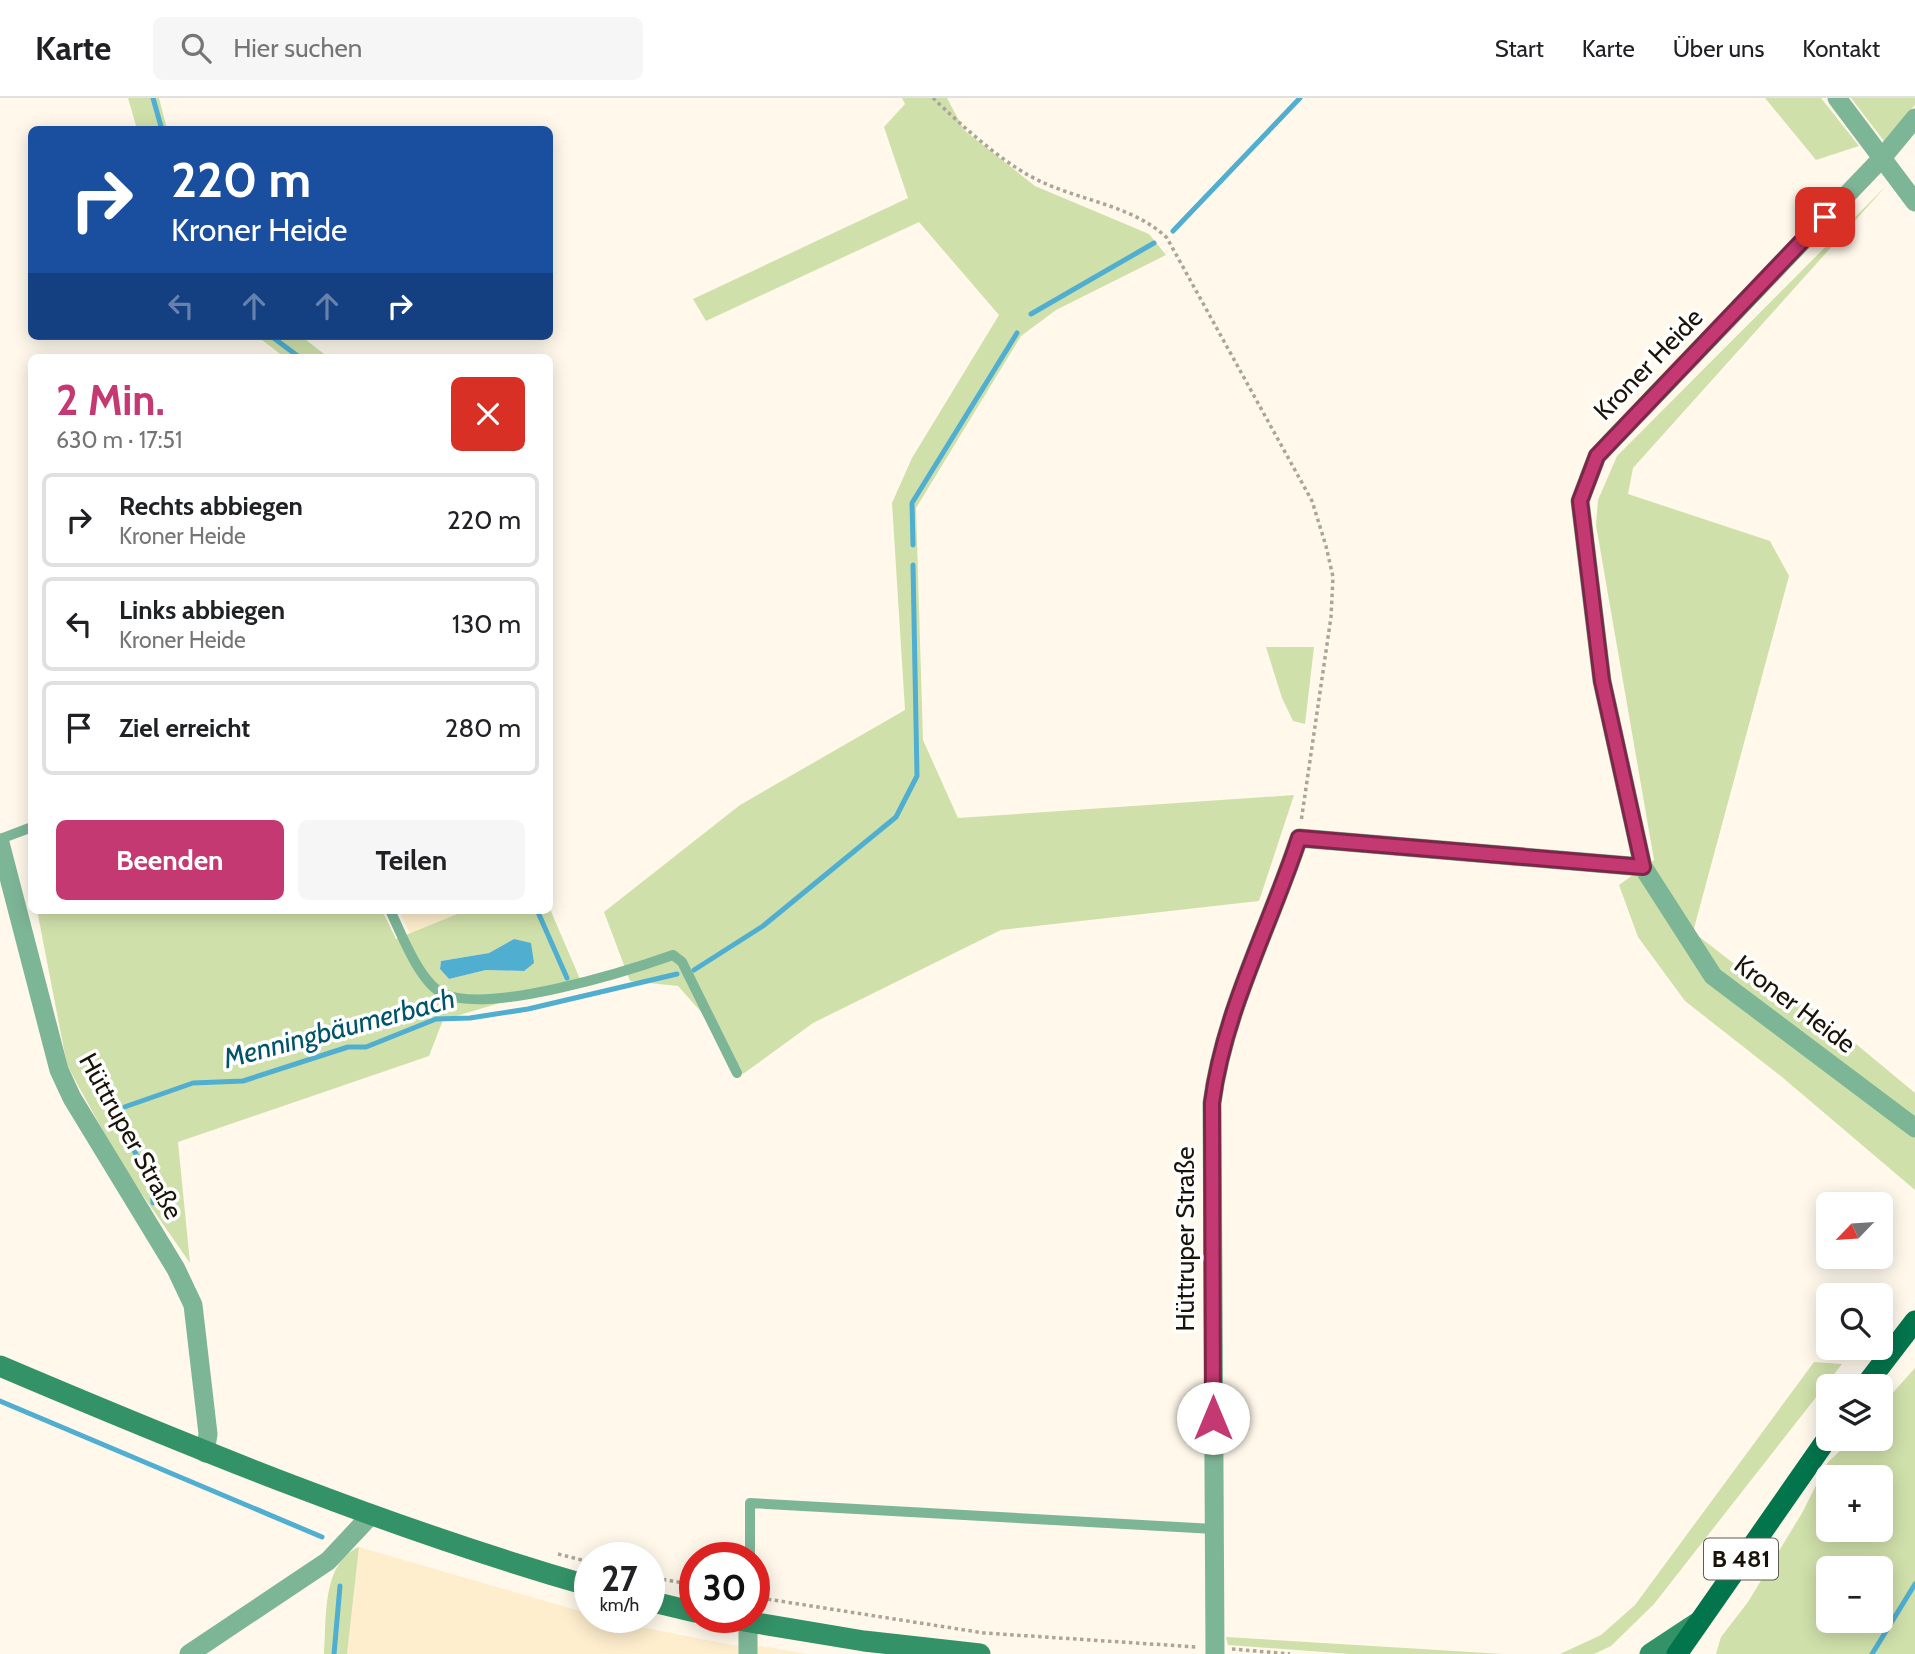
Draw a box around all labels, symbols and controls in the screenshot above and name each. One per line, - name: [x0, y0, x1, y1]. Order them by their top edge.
- search box: [153, 17, 643, 80]
- text: Karte: [35, 28, 111, 68]
- icon: search: [177, 29, 215, 67]
- text: Hier suchen: [233, 32, 362, 64]
- text: Start: [1495, 34, 1544, 63]
- text: Karte: [1582, 34, 1635, 63]
- text: Über uns: [1673, 34, 1764, 63]
- text: Kontakt: [1802, 34, 1880, 63]
- text: 220 m: [171, 150, 311, 209]
- icon: right: [56, 154, 147, 245]
- pin: [1795, 187, 1855, 247]
- icon: arrive: [1806, 198, 1844, 236]
- text: Kroner Heide: [171, 210, 347, 249]
- icon: left: [162, 287, 200, 325]
- icon: ahead: [235, 287, 273, 325]
- icon: ahead: [308, 287, 346, 325]
- icon: right: [381, 287, 419, 325]
- street label: Kroner Heide: [1587, 301, 1709, 427]
- text: 2 Min.: [56, 374, 165, 426]
- button: close: [451, 377, 525, 451]
- text: 630 m · 17:51: [56, 426, 183, 454]
- text: Rechts abbiegen: [119, 490, 303, 522]
- icon: right: [60, 501, 98, 539]
- text: 220 m: [447, 504, 521, 536]
- text: Kroner Heide: [119, 522, 246, 550]
- text: Links abbiegen: [119, 594, 285, 626]
- icon: left: [60, 605, 98, 643]
- text: 130 m: [452, 608, 521, 640]
- text: Kroner Heide: [119, 626, 246, 654]
- icon: arrive: [60, 709, 98, 747]
- text: Ziel erreicht: [119, 712, 250, 744]
- text: 280 m: [445, 712, 521, 744]
- button: Beenden: [56, 820, 284, 900]
- button: Teilen: [298, 820, 525, 900]
- street label: Kroner Heide: [1728, 948, 1862, 1060]
- water label: Menningbäumerbach: [219, 981, 458, 1076]
- street label: Hüttruper Straße: [72, 1047, 190, 1225]
- street label: Hüttruper Straße: [1169, 1146, 1201, 1332]
- north arrow: [1816, 1192, 1894, 1269]
- map controls: [1816, 1192, 1893, 1633]
- button: search: [1816, 1283, 1893, 1360]
- button: layers: [1816, 1374, 1893, 1451]
- position arrow: [1176, 1381, 1250, 1455]
- button: +: [1816, 1465, 1893, 1542]
- road number: B 481: [1704, 1539, 1778, 1580]
- speed limit sign: 30: [679, 1542, 770, 1633]
- button: −: [1816, 1556, 1893, 1633]
- text: 27: [601, 1557, 638, 1600]
- text: km/h: [600, 1594, 639, 1616]

